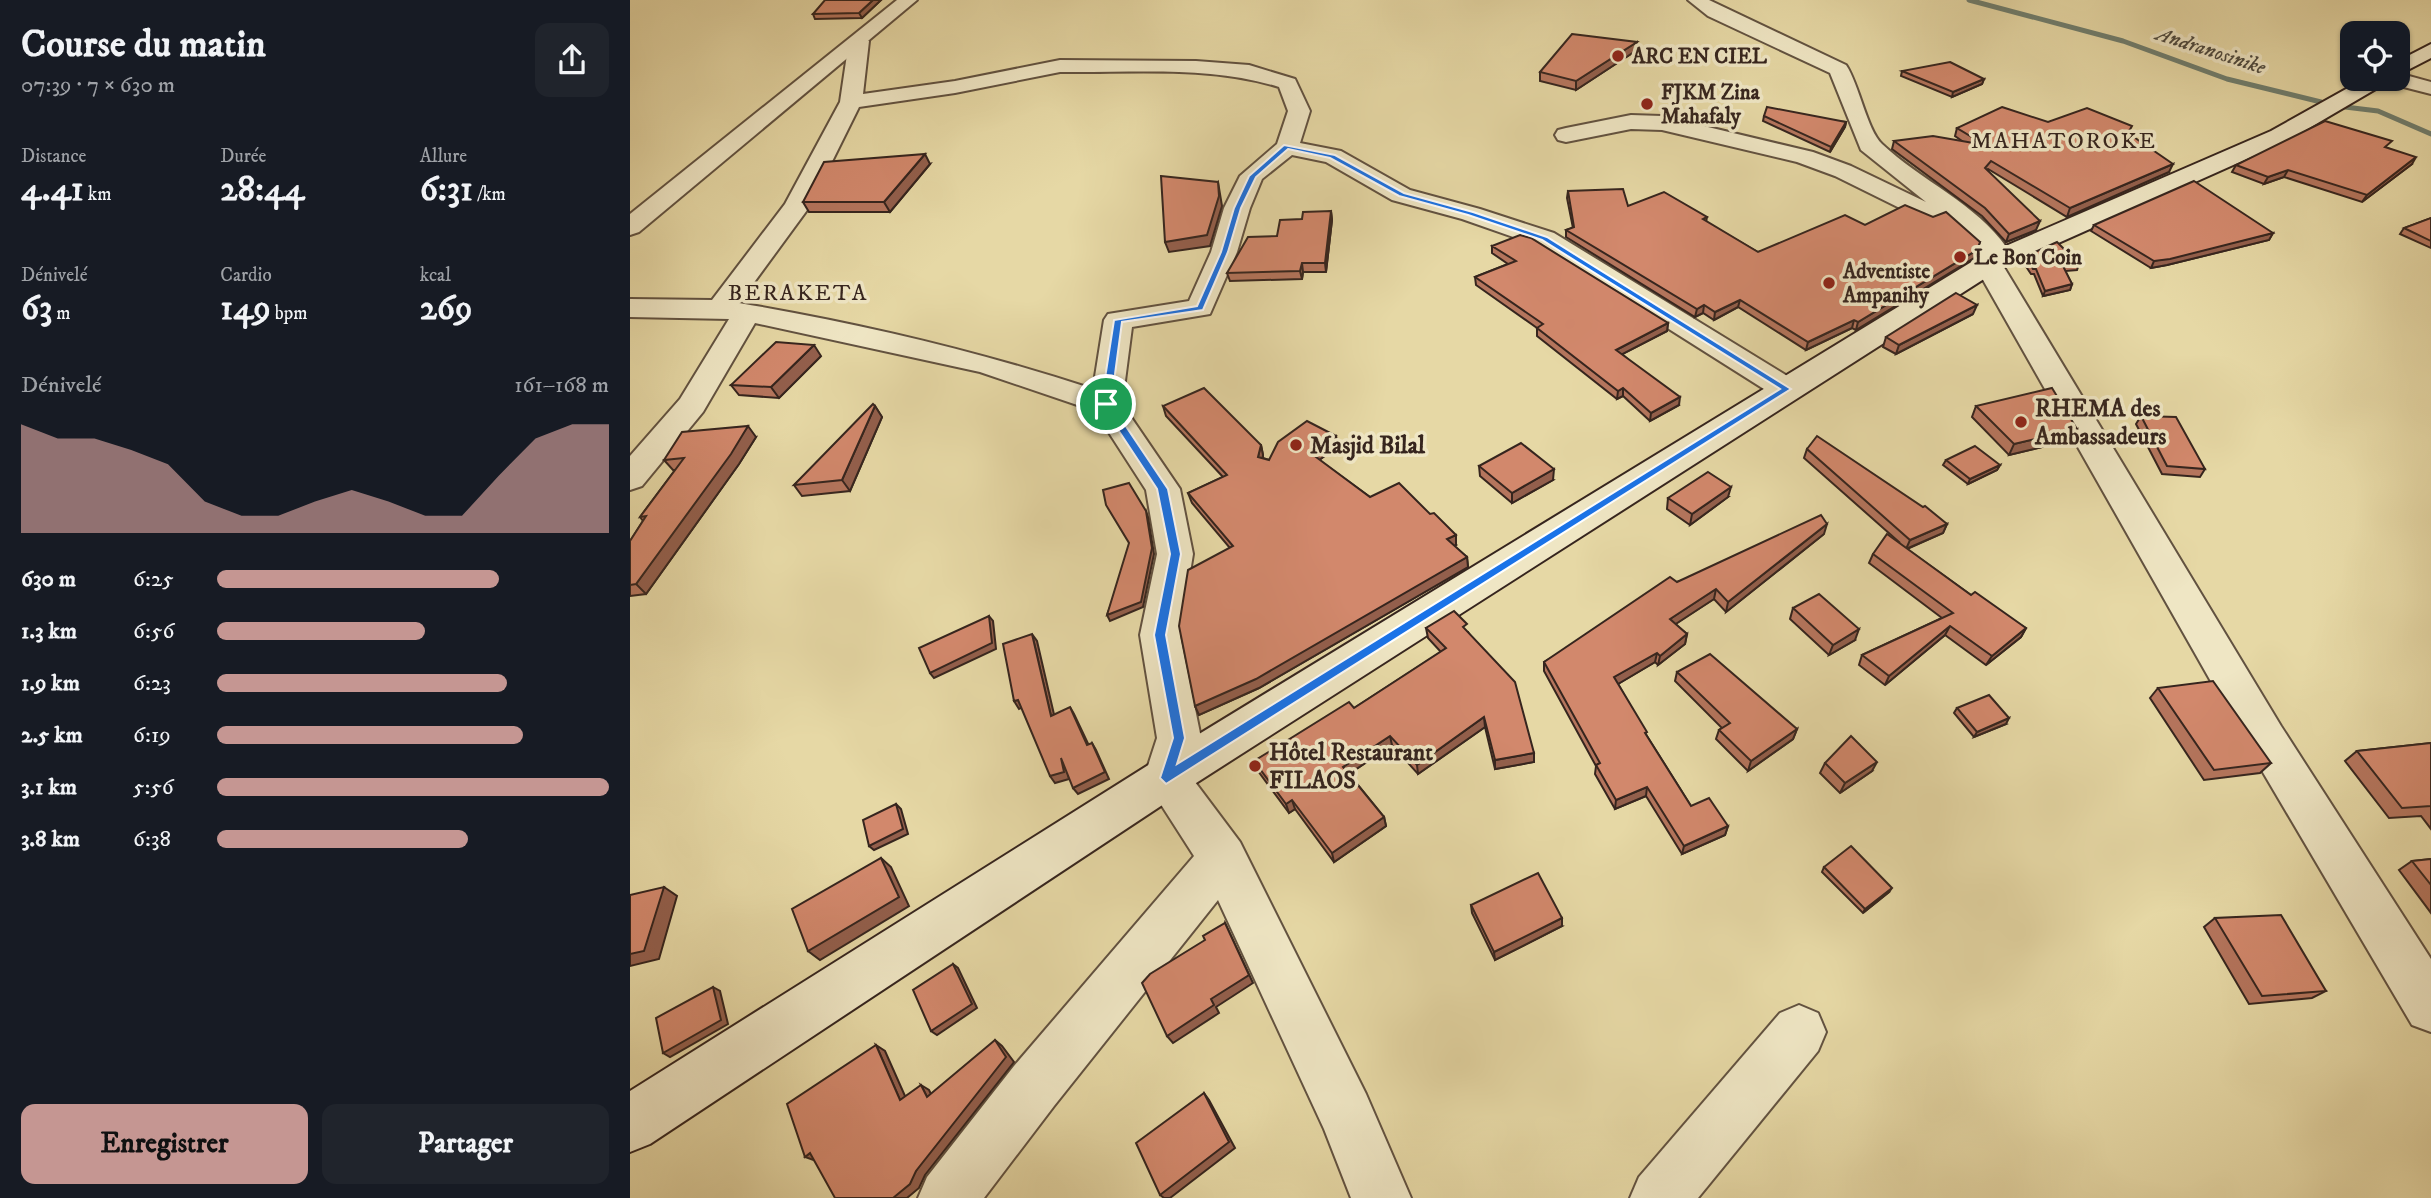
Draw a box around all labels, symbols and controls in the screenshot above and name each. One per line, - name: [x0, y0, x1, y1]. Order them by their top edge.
- water label: Andranosinike: [2151, 20, 2269, 81]
- text: Course du matin: [21, 21, 266, 69]
- map controls: [2340, 21, 2410, 91]
- button: locate: [2340, 21, 2410, 91]
- button: share: [535, 23, 609, 97]
- place label: ARC EN CIEL: [1631, 44, 1768, 70]
- marker: ARC EN CIEL: [1610, 48, 1626, 64]
- text: 07:39 · 7 × 630 m: [21, 71, 175, 100]
- place label: FJKM Zina Mahafaly: [1661, 80, 1761, 130]
- marker: FJKM Zina Mahafaly: [1639, 96, 1655, 112]
- district label: MAHATOROKE: [1971, 127, 2157, 156]
- text: Distance: [21, 145, 86, 168]
- text: Durée: [220, 145, 266, 168]
- text: Allure: [420, 145, 467, 168]
- text: 4.41: [21, 168, 84, 212]
- text: 28:44: [220, 168, 304, 212]
- text: 6:31: [420, 168, 473, 212]
- text: km: [84, 183, 111, 206]
- text: /km: [473, 183, 506, 206]
- place label: Le Bon Coin: [1974, 245, 2083, 271]
- marker: Le Bon Coin: [1952, 249, 1968, 265]
- place label: Adventiste Ampanihy: [1842, 259, 1930, 309]
- text: Dénivelé: [21, 264, 88, 287]
- text: Cardio: [220, 264, 272, 287]
- text: kcal: [420, 264, 451, 287]
- marker: Adventiste Ampanihy: [1821, 275, 1837, 291]
- district label: BERAKETA: [728, 279, 868, 308]
- text: 63: [21, 287, 52, 331]
- text: 149: [220, 287, 271, 331]
- text: 269: [420, 287, 473, 331]
- text: m: [52, 302, 71, 325]
- text: bpm: [271, 302, 308, 325]
- text: Dénivelé: [21, 371, 102, 400]
- text: 161–168 m: [514, 371, 609, 400]
- pin: [1076, 374, 1136, 434]
- icon: arrive: [1087, 385, 1125, 423]
- place label: RHEMA des Ambassadeurs: [2034, 394, 2166, 452]
- marker: RHEMA des Ambassadeurs: [2013, 414, 2029, 430]
- place label: Masjid Bilal: [1310, 431, 1426, 461]
- marker: Masjid Bilal: [1288, 437, 1304, 453]
- text: 630 m: [21, 565, 76, 594]
- text: 6:25: [133, 565, 174, 594]
- text: 1.3 km: [21, 617, 77, 646]
- text: 6:56: [133, 617, 174, 646]
- text: 1.9 km: [21, 669, 80, 698]
- text: 6:23: [133, 669, 171, 698]
- text: 2.5 km: [21, 721, 83, 750]
- text: 6:19: [133, 721, 171, 750]
- place label: Hôtel Restaurant FILAOS: [1269, 738, 1433, 796]
- marker: Hôtel Restaurant FILAOS: [1247, 758, 1263, 774]
- text: 3.1 km: [21, 773, 77, 802]
- text: 5:56: [133, 773, 174, 802]
- text: 3.8 km: [21, 825, 80, 854]
- text: 6:38: [133, 825, 171, 854]
- button: Enregistrer: [21, 1104, 308, 1184]
- button: Partager: [322, 1104, 609, 1184]

